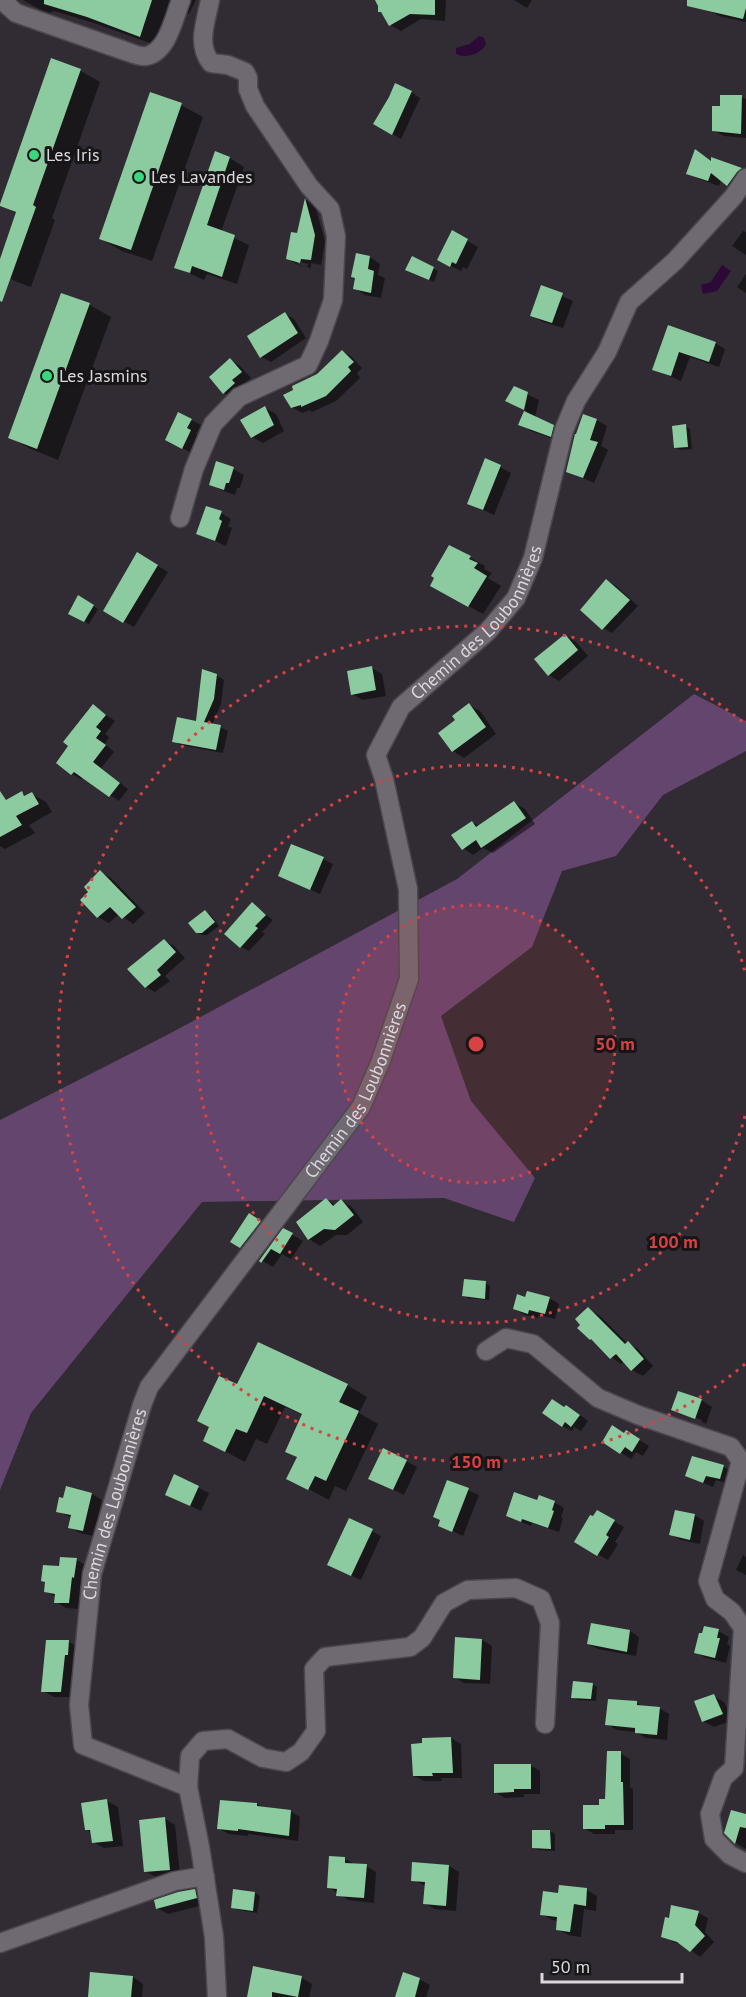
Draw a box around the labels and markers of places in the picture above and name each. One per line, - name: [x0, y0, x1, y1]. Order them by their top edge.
- place label: Les Iris: [46, 143, 100, 166]
- marker: Les Iris: [27, 148, 41, 162]
- place label: Les Lavandes: [151, 165, 253, 188]
- marker: Les Lavandes: [132, 170, 146, 184]
- place label: Les Jasmins: [59, 364, 147, 387]
- marker: Les Jasmins: [40, 369, 54, 383]
- centre of rings: [466, 1034, 486, 1054]

